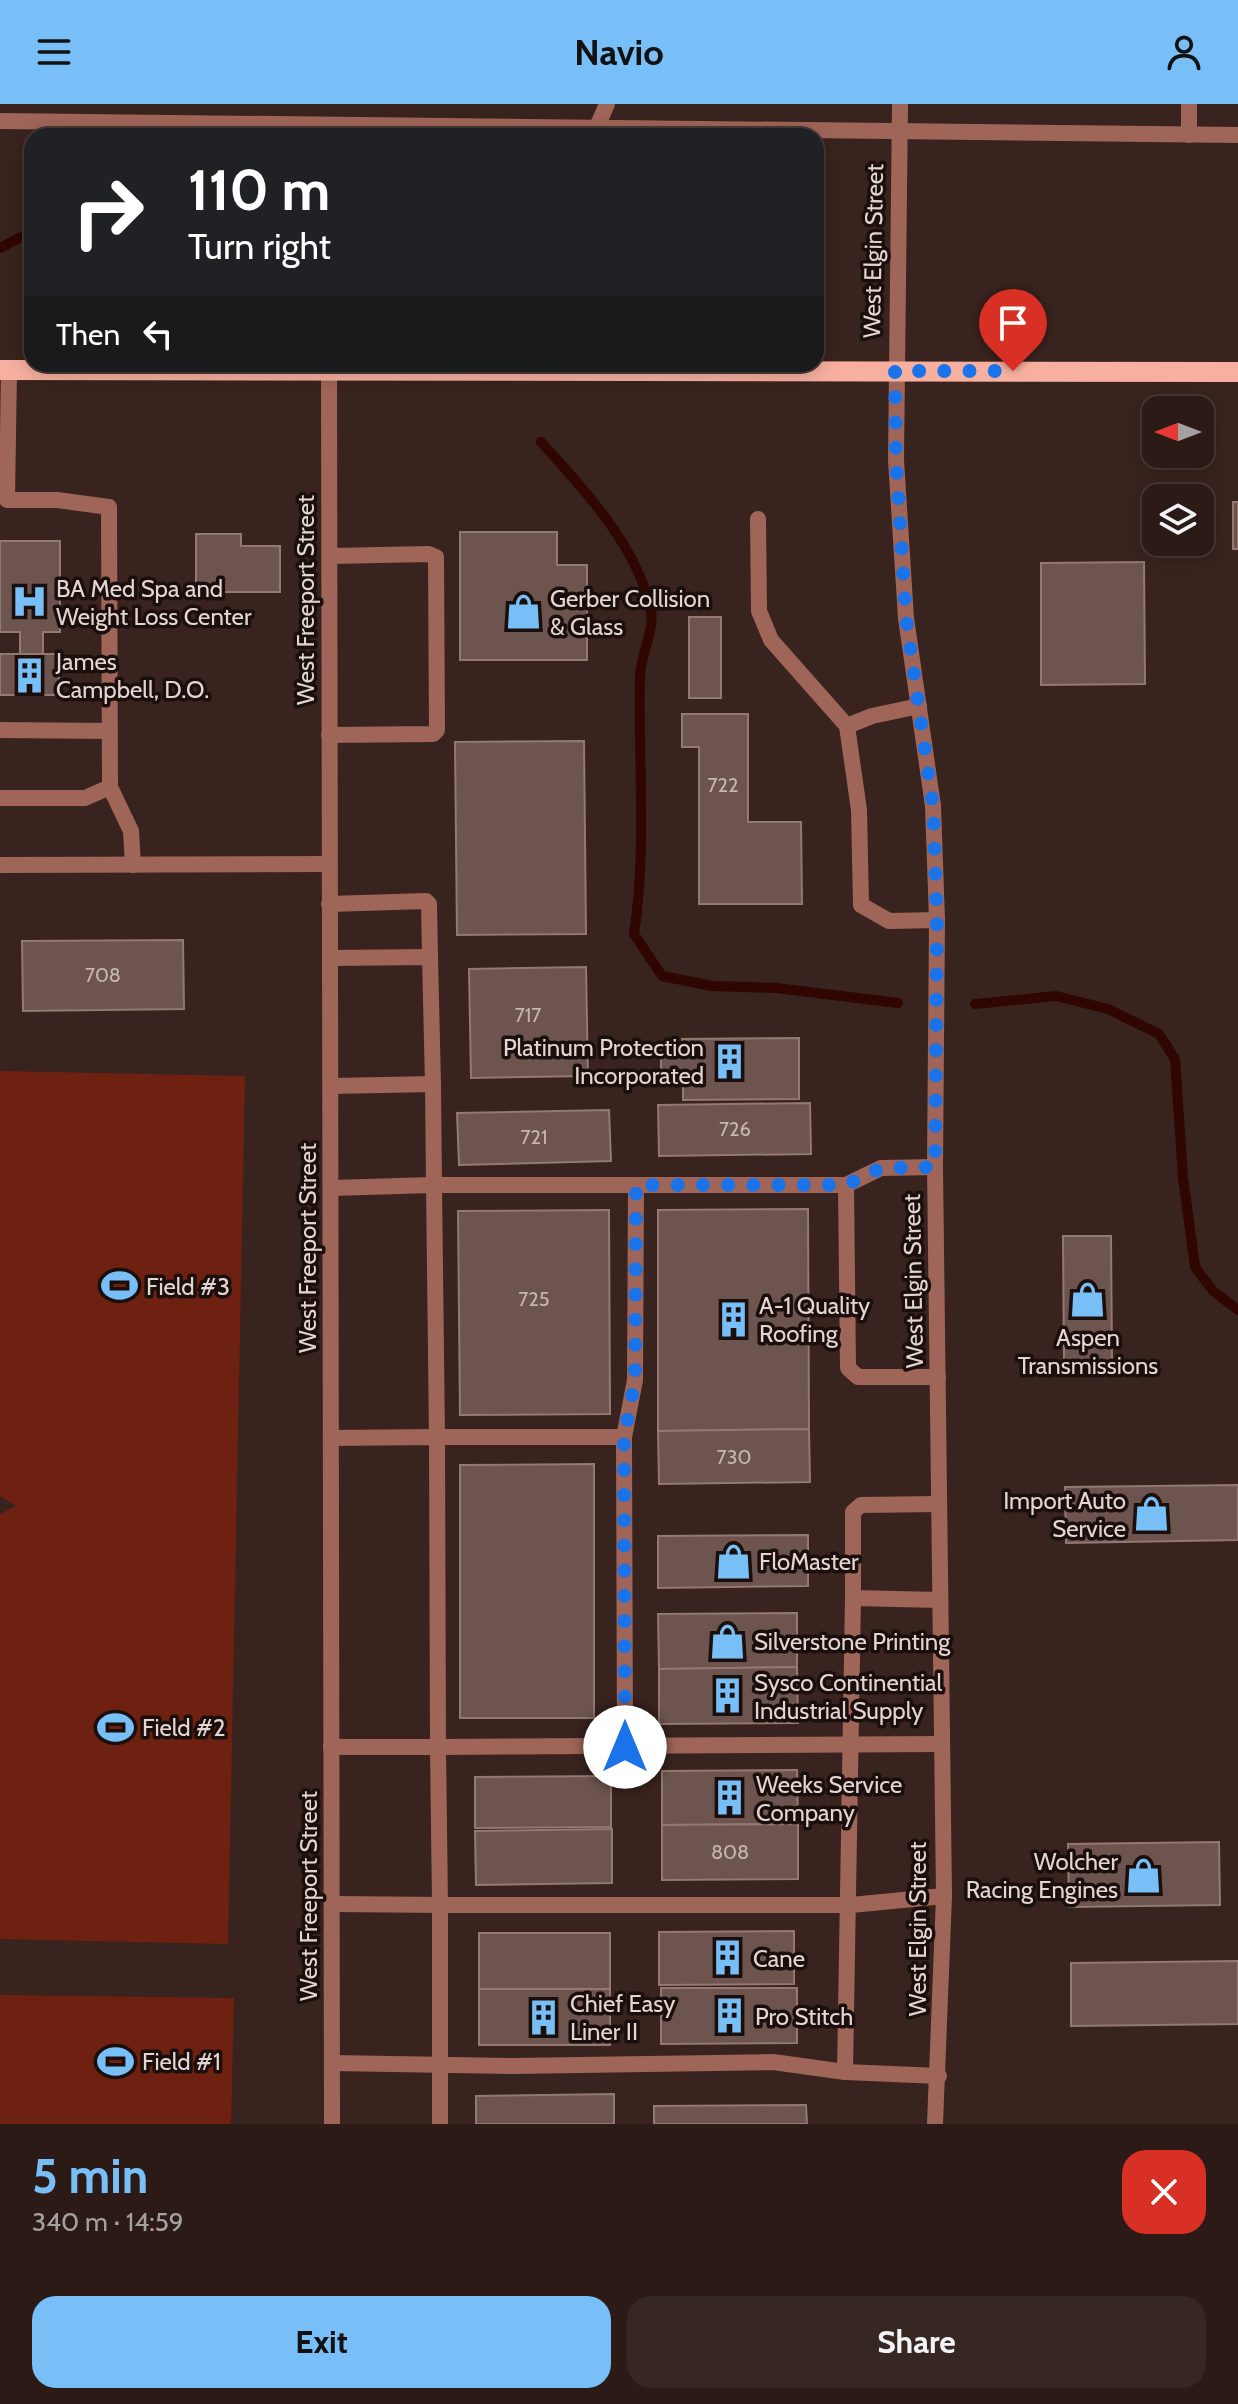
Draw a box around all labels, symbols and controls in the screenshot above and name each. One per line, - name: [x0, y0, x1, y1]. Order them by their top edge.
- icon: menu: [32, 30, 76, 74]
- text: Navio: [574, 30, 664, 74]
- icon: person: [1162, 30, 1206, 74]
- text: 110 m: [188, 156, 330, 224]
- icon: right: [56, 160, 160, 264]
- street label: West Elgin Street: [857, 164, 889, 338]
- text: Turn right: [188, 224, 331, 268]
- pin: [979, 289, 1047, 371]
- icon: arrive: [991, 301, 1035, 345]
- icon: left: [136, 312, 180, 356]
- text: Then: [56, 316, 120, 353]
- north arrow: [1142, 396, 1214, 468]
- map controls: [1142, 396, 1214, 556]
- button: layers: [1142, 484, 1214, 556]
- street label: West Freeport Street: [291, 495, 320, 705]
- place label: BA Med Spa and Weight Loss Center: [56, 574, 252, 631]
- hospital icon: BA Med Spa and Weight Loss Center: [11, 583, 49, 621]
- place label: Gerber Collision & Glass: [550, 584, 710, 641]
- shop icon: Gerber Collision & Glass: [505, 593, 543, 631]
- place label: James Campbell, D.O.: [55, 647, 209, 704]
- building icon: James Campbell, D.O.: [11, 656, 49, 694]
- house number: 722: [707, 773, 739, 797]
- house number: 708: [85, 963, 121, 987]
- house number: 717: [515, 1003, 541, 1027]
- place label: Platinum Protection Incorporated: [503, 1033, 704, 1090]
- building icon: Platinum Protection Incorporated: [711, 1042, 749, 1080]
- house number: 726: [719, 1117, 751, 1141]
- house number: 721: [520, 1125, 548, 1149]
- street label: West Freeport Street: [293, 1143, 322, 1353]
- street label: West Elgin Street: [897, 1194, 929, 1368]
- sports icon: Field #3: [101, 1267, 139, 1305]
- place label: Field #3: [146, 1272, 230, 1301]
- shop icon: Aspen Transmissions: [1069, 1281, 1107, 1319]
- house number: 725: [518, 1287, 550, 1311]
- place label: A-1 Quality Roofing: [759, 1291, 870, 1348]
- building icon: A-1 Quality Roofing: [714, 1300, 752, 1338]
- place label: Aspen Transmissions: [1018, 1323, 1158, 1380]
- house number: 730: [717, 1445, 751, 1469]
- place label: Import Auto Service: [1003, 1486, 1126, 1543]
- shop icon: Import Auto Service: [1133, 1495, 1171, 1533]
- shop icon: FloMaster: [714, 1542, 752, 1580]
- place label: FloMaster: [759, 1547, 859, 1576]
- shop icon: Silverstone Printing: [709, 1622, 747, 1660]
- place label: Silverstone Printing: [754, 1627, 951, 1656]
- place label: Sysco Continential Industrial Supply: [754, 1668, 943, 1725]
- building icon: Sysco Continential Industrial Supply: [709, 1677, 747, 1715]
- position arrow: [583, 1705, 667, 1789]
- sports icon: Field #2: [97, 1708, 135, 1746]
- place label: Field #2: [142, 1713, 226, 1742]
- place label: Weeks Service Company: [756, 1770, 902, 1827]
- building icon: Weeks Service Company: [711, 1779, 749, 1817]
- street label: West Freeport Street: [294, 1791, 323, 2001]
- house number: 808: [711, 1840, 749, 1864]
- street label: West Elgin Street: [903, 1842, 932, 2016]
- place label: Wolcher Racing Engines: [966, 1847, 1118, 1904]
- shop icon: Wolcher Racing Engines: [1125, 1856, 1163, 1894]
- building icon: Cane: [708, 1939, 746, 1977]
- place label: Cane: [753, 1944, 805, 1973]
- place label: Chief Easy Liner II: [570, 1989, 675, 2046]
- building icon: Pro Stitch: [710, 1997, 748, 2035]
- building icon: Chief Easy Liner II: [525, 1998, 563, 2036]
- place label: Pro Stitch: [755, 2002, 853, 2031]
- sports icon: Field #1: [97, 2042, 135, 2080]
- place label: Field #1: [142, 2047, 221, 2076]
- text: 5 min: [32, 2147, 148, 2205]
- button: close: [1122, 2150, 1206, 2234]
- text: 340 m · 14:59: [32, 2206, 184, 2238]
- button: Exit: [32, 2296, 611, 2388]
- button: Share: [627, 2296, 1206, 2388]

